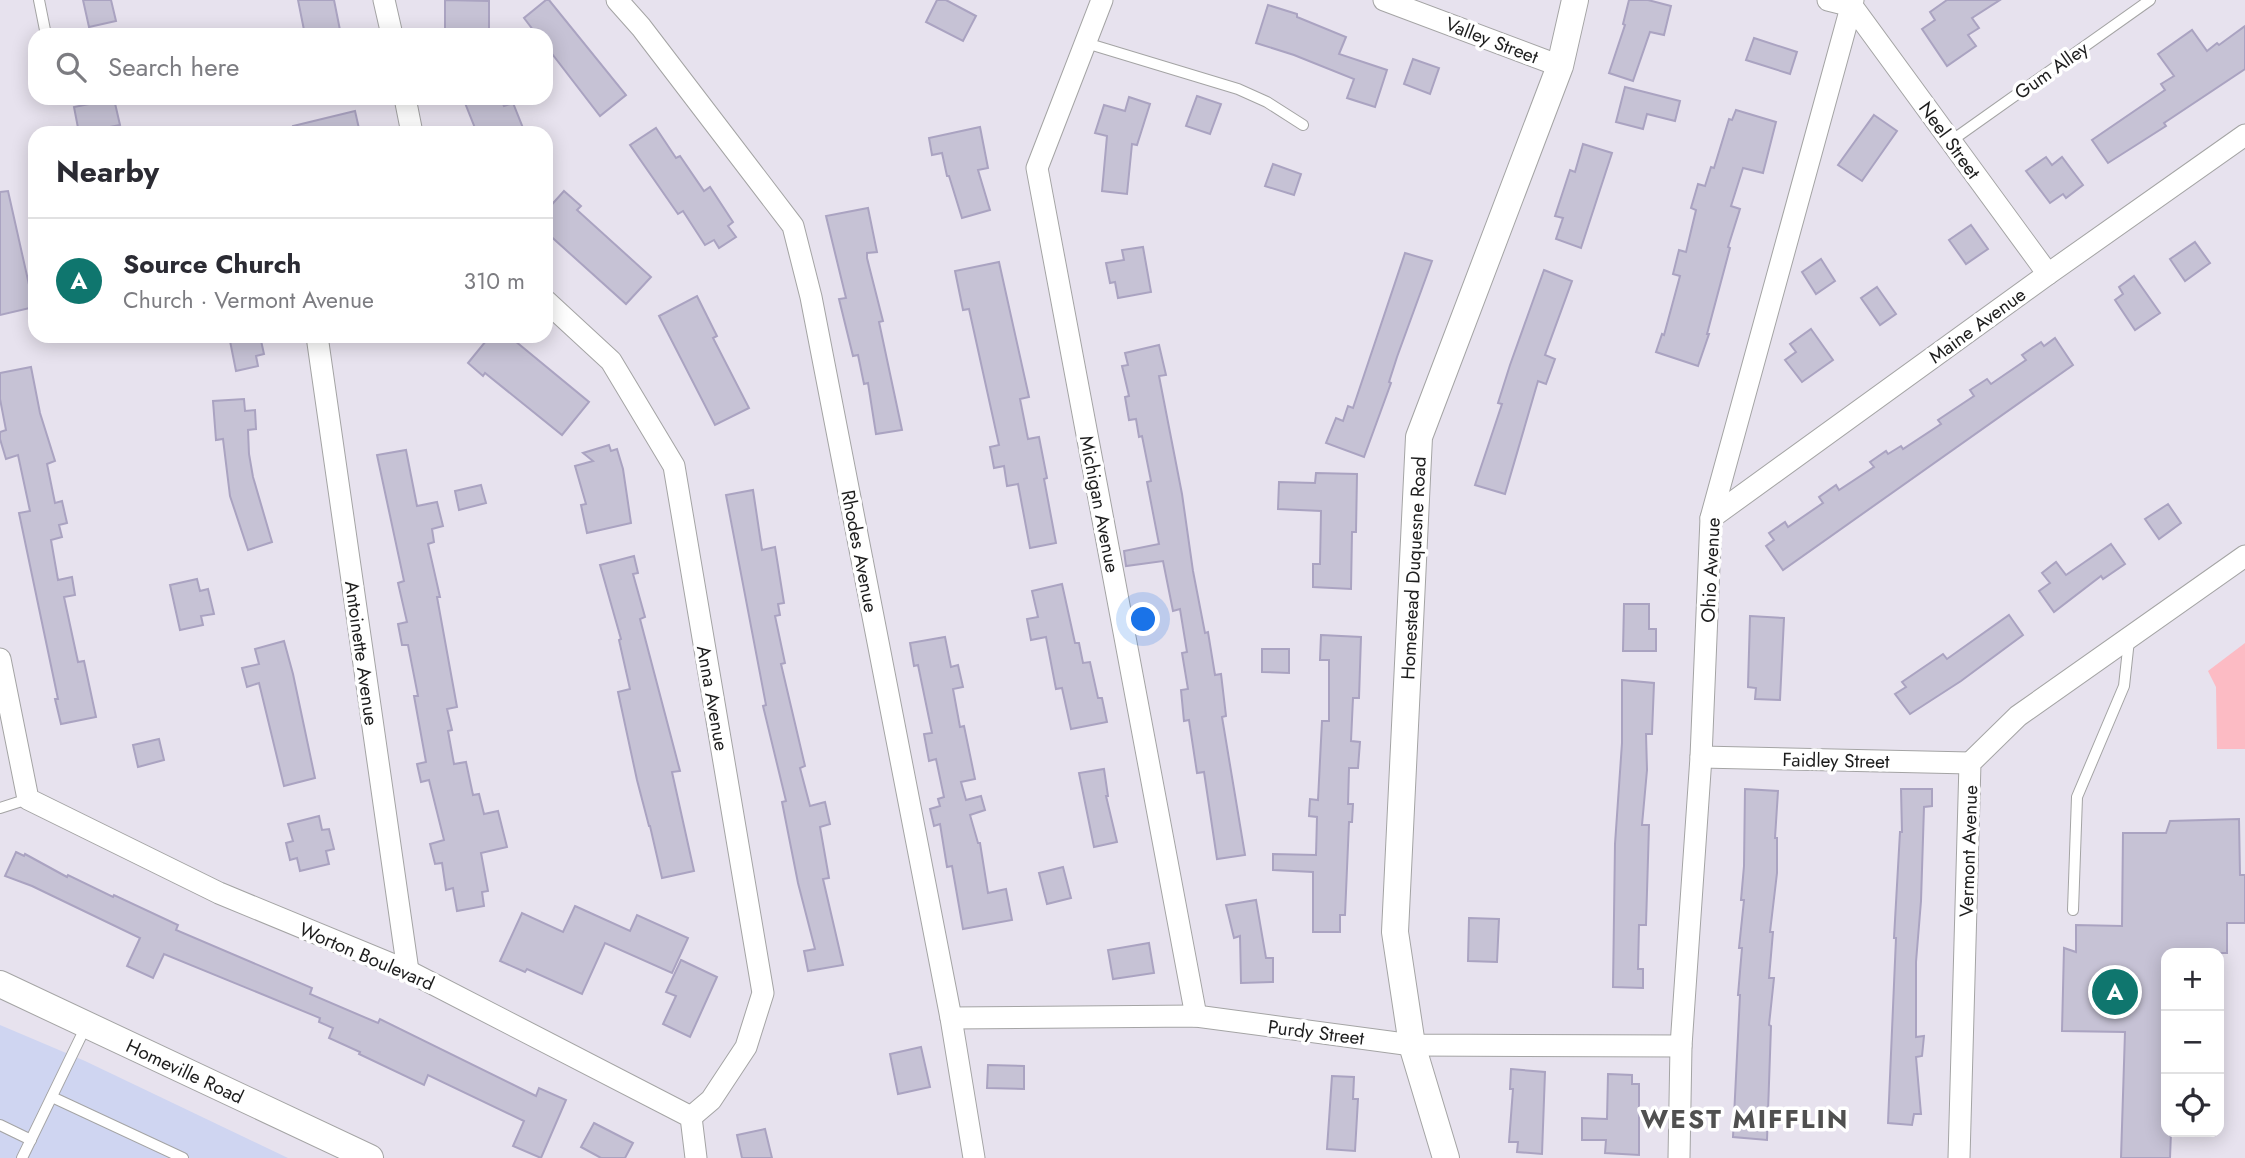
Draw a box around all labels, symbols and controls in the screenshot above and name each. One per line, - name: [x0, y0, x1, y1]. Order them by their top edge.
- street label: Valley Street: [1442, 10, 1543, 71]
- search box: [28, 28, 553, 105]
- street label: Gum Alley: [2009, 35, 2094, 106]
- icon: search: [52, 48, 90, 86]
- text: Search here: [108, 48, 240, 86]
- street label: Neel Street: [1912, 96, 1987, 185]
- text: Nearby: [56, 150, 159, 193]
- text: Source Church: [123, 245, 301, 283]
- text: A: [71, 264, 87, 298]
- text: 310 m: [463, 264, 525, 298]
- street label: Maine Avenue: [1923, 281, 2032, 370]
- text: Church · Vermont Avenue: [123, 283, 374, 317]
- street label: Michigan Avenue: [1073, 433, 1126, 575]
- street label: Homestead Duquesne Road: [1394, 456, 1433, 680]
- street label: Rhodes Avenue: [834, 488, 885, 615]
- street label: Ohio Avenue: [1694, 517, 1727, 623]
- street label: Antoinette Avenue: [338, 579, 385, 727]
- your location: [1126, 602, 1160, 636]
- street label: Anna Avenue: [690, 643, 735, 753]
- street label: Faidley Street: [1782, 746, 1890, 775]
- street label: Vermont Avenue: [1953, 784, 1984, 917]
- street label: Worton Boulevard: [295, 916, 439, 997]
- map controls: [2161, 948, 2224, 1137]
- button: +: [2161, 948, 2224, 1011]
- pin: A: [2092, 966, 2138, 1018]
- button: −: [2161, 1011, 2224, 1074]
- street label: Purdy Street: [1266, 1013, 1366, 1052]
- street label: Homeville Road: [122, 1032, 248, 1110]
- button: locate: [2161, 1074, 2224, 1137]
- district label: WEST MIFFLIN: [1641, 1100, 1849, 1138]

